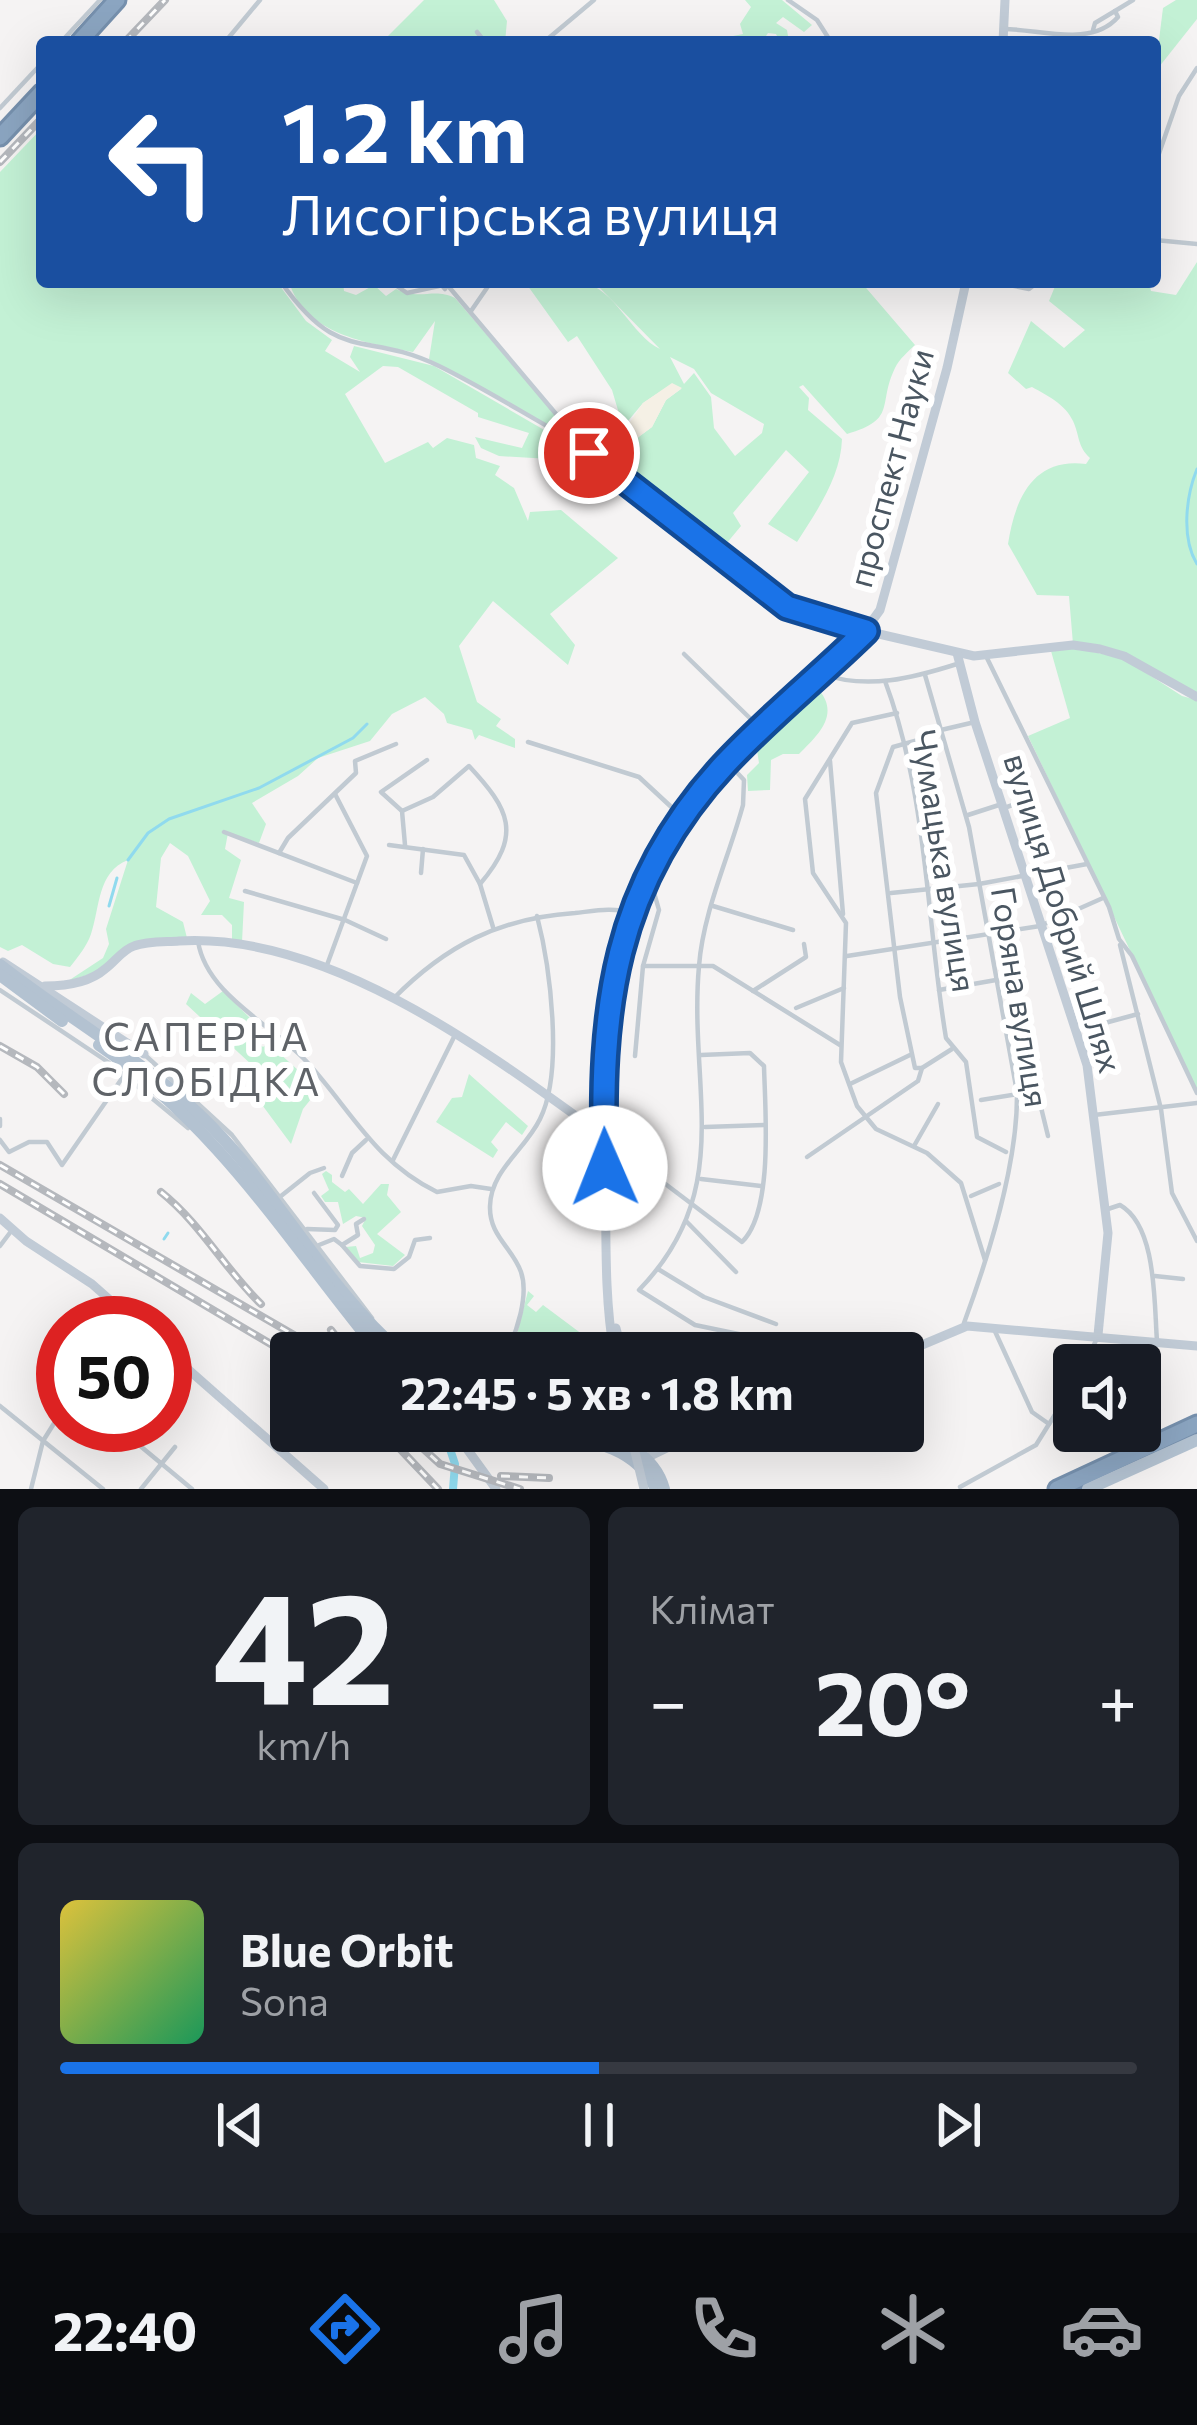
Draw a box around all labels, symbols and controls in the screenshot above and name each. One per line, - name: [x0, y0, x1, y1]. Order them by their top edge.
- text: 1.2 km: [282, 78, 528, 180]
- icon: left: [84, 84, 240, 240]
- text: Лисогірська вулиця: [282, 180, 780, 246]
- street label: проспект Науки: [838, 344, 941, 591]
- pin: [538, 402, 640, 504]
- icon: arrive: [556, 420, 622, 486]
- street label: Чумацька вулиця: [905, 727, 986, 995]
- street label: вулиця Добрий Шлях: [996, 748, 1133, 1077]
- street label: Горяна вулиця: [984, 884, 1059, 1110]
- district label: САПЕРНА СЛОБІДКА: [92, 1011, 322, 1104]
- position arrow: [542, 1105, 668, 1231]
- speed limit sign: 50: [36, 1296, 192, 1452]
- map controls: [1053, 1344, 1161, 1452]
- button: sound: [1053, 1344, 1161, 1452]
- text: 22:45 · 5 хв · 1.8 km: [400, 1364, 794, 1419]
- text: 42: [212, 1546, 395, 1737]
- text: Клімат: [650, 1584, 775, 1632]
- text: 20°: [815, 1644, 970, 1755]
- text: −: [650, 1659, 687, 1740]
- text: +: [1098, 1659, 1137, 1740]
- text: km/h: [256, 1720, 351, 1768]
- text: Blue Orbit: [240, 1921, 453, 1976]
- text: Sona: [240, 1976, 329, 2024]
- icon: previous: [207, 2092, 273, 2158]
- icon: pause: [566, 2092, 632, 2158]
- icon: next: [925, 2092, 991, 2158]
- icon: directions: [303, 2287, 387, 2371]
- icon: music: [492, 2287, 576, 2371]
- icon: phone: [682, 2287, 766, 2371]
- icon: climate: [871, 2287, 955, 2371]
- icon: car: [1060, 2287, 1144, 2371]
- text: 22:40: [53, 2296, 197, 2362]

